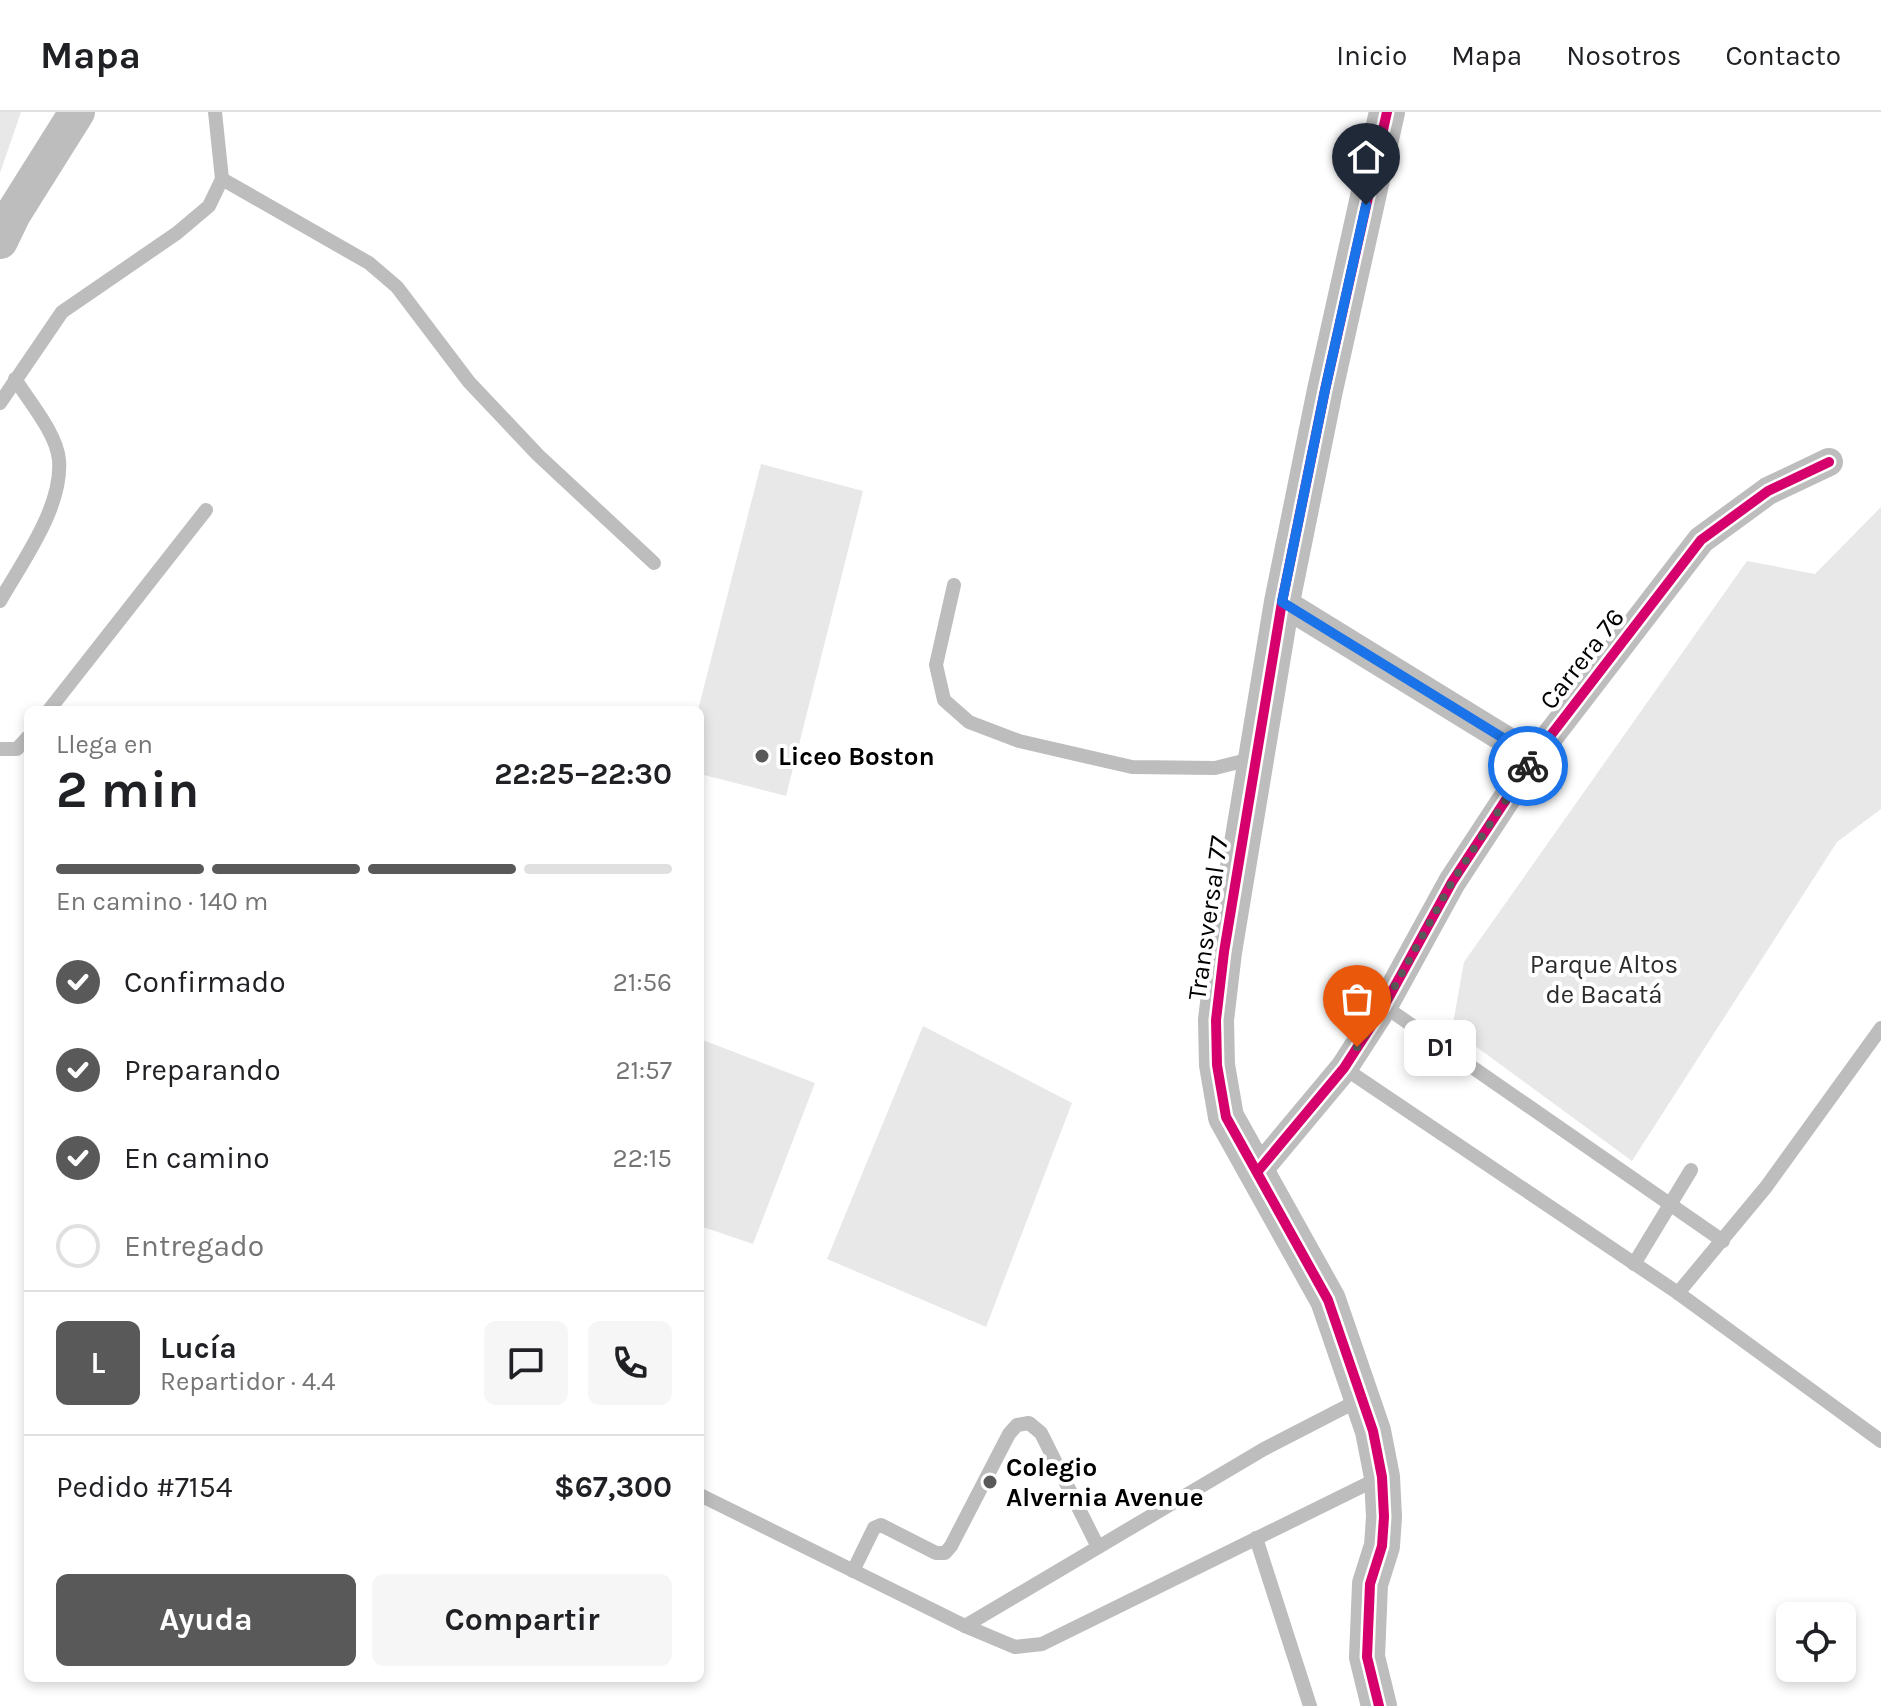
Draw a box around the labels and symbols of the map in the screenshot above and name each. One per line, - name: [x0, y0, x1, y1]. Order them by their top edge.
- pin: [1332, 123, 1400, 205]
- street label: Carrera 76: [1533, 602, 1631, 716]
- courier: [1488, 726, 1568, 806]
- place label: Liceo Boston: [778, 741, 935, 772]
- marker: Liceo Boston: [753, 747, 771, 765]
- street label: Transversal 77: [1181, 834, 1235, 1002]
- park label: Parque Altos de Bacatá: [1530, 949, 1678, 1010]
- pin: [1323, 965, 1391, 1047]
- callout: D1: [1405, 1019, 1477, 1075]
- place label: Colegio Alvernia Avenue: [1006, 1452, 1203, 1513]
- marker: Colegio Alvernia Avenue: [981, 1473, 999, 1491]

